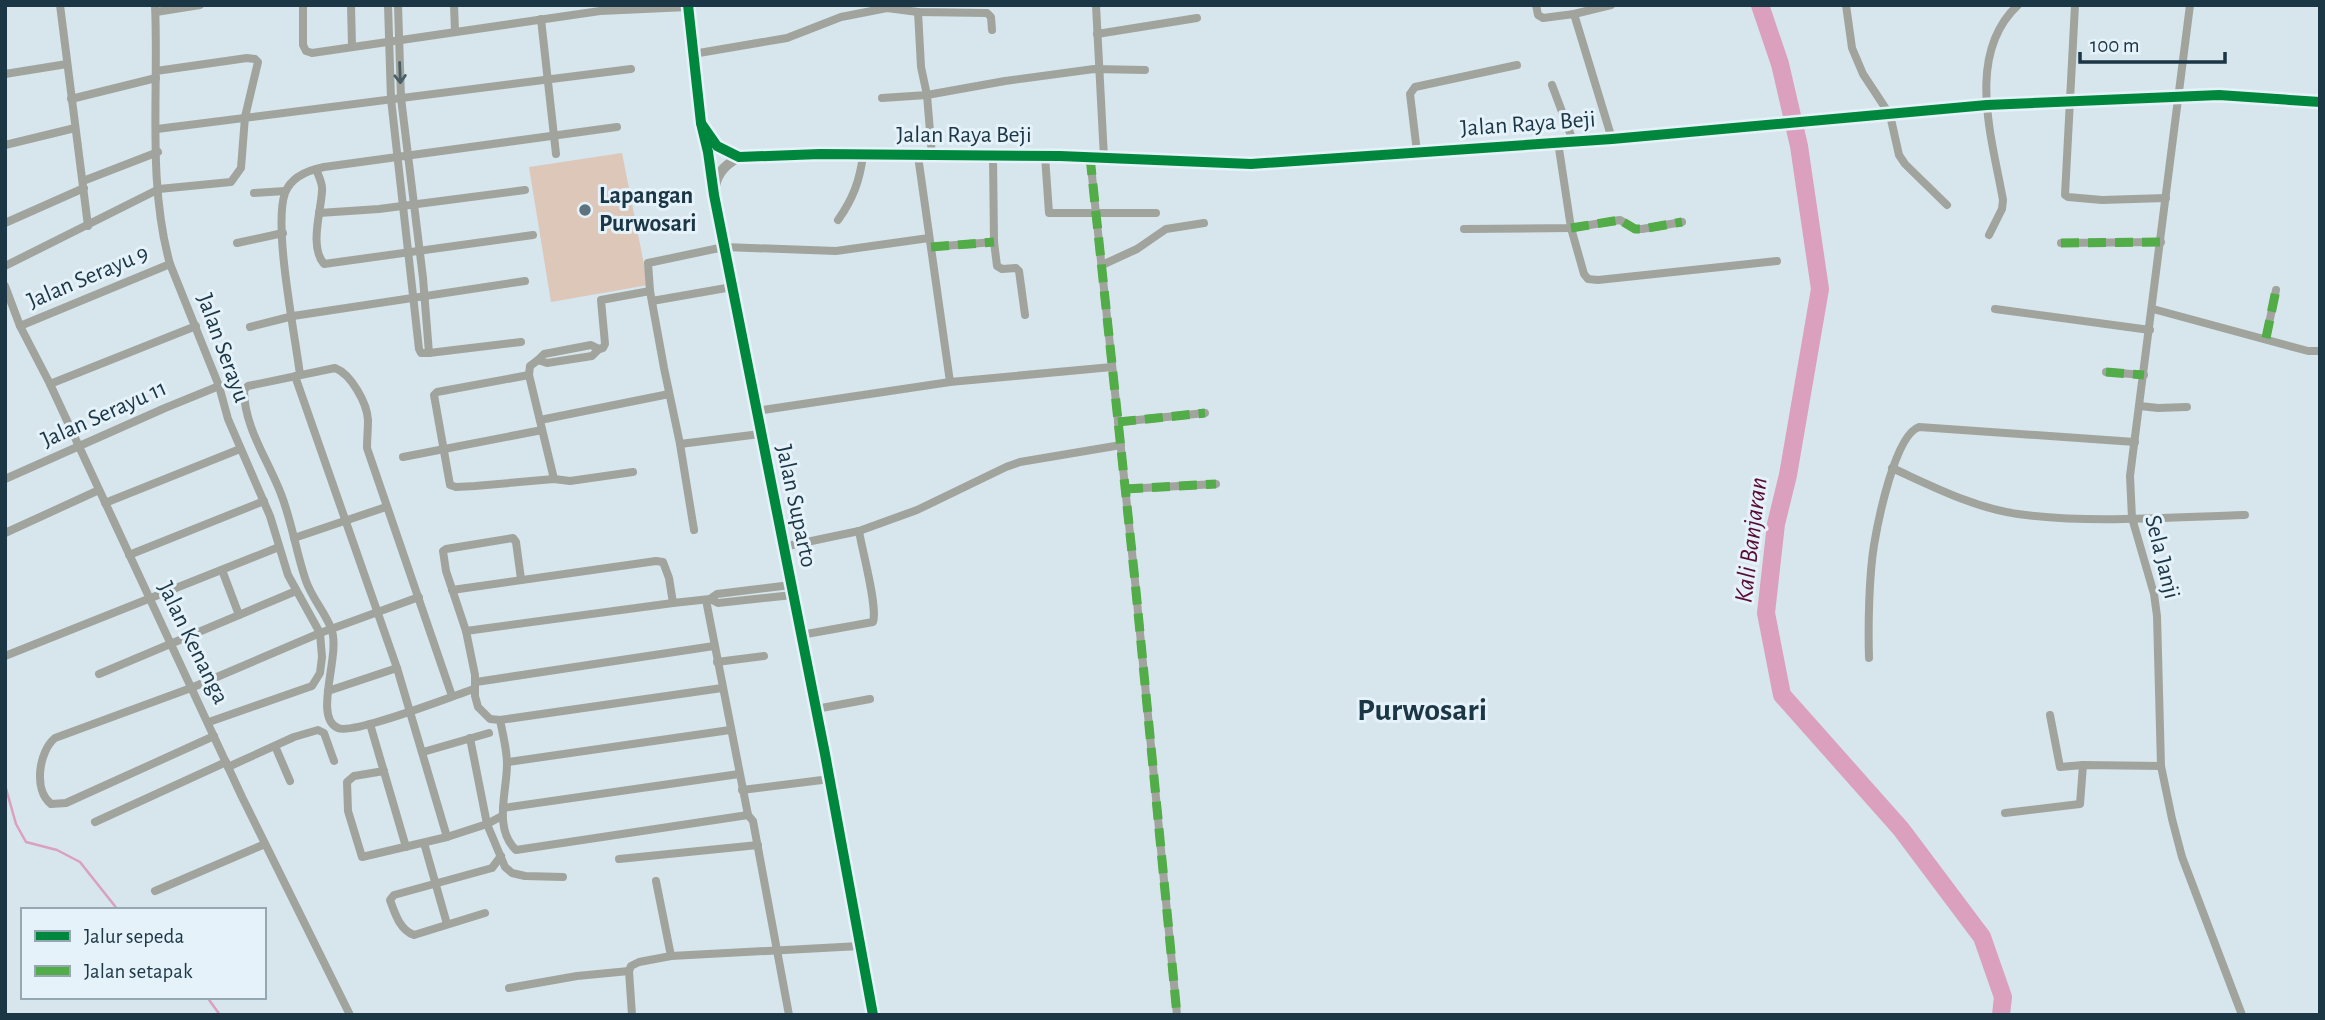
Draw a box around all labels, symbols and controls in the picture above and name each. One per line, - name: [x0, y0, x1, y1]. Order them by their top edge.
- scale bar: [2080, 21, 2225, 65]
- text: 100 m: [2090, 35, 2140, 56]
- one-way arrow: [394, 62, 407, 85]
- street label: Jalan Raya Beji: [1460, 107, 1596, 141]
- street label: Jalan Raya Beji: [896, 123, 1032, 147]
- place label: Lapangan Purwosari: [599, 184, 697, 236]
- marker: Lapangan Purwosari: [577, 202, 593, 218]
- street label: Jalan Serayu 9: [24, 241, 152, 313]
- street label: Jalan Serayu: [192, 290, 254, 406]
- street label: Jalan Serayu 11: [38, 376, 170, 452]
- street label: Jalan Suparto: [771, 443, 821, 569]
- water label: Kali Banjaran: [1730, 476, 1772, 604]
- street label: Sela Janji: [2140, 513, 2184, 601]
- street label: Jalan Kenanga: [153, 578, 233, 708]
- district label: Purwosari: [1357, 694, 1487, 726]
- legend: [21, 908, 266, 999]
- text: Jalur sepeda: [84, 926, 184, 947]
- text: Jalan setapak: [84, 961, 193, 982]

